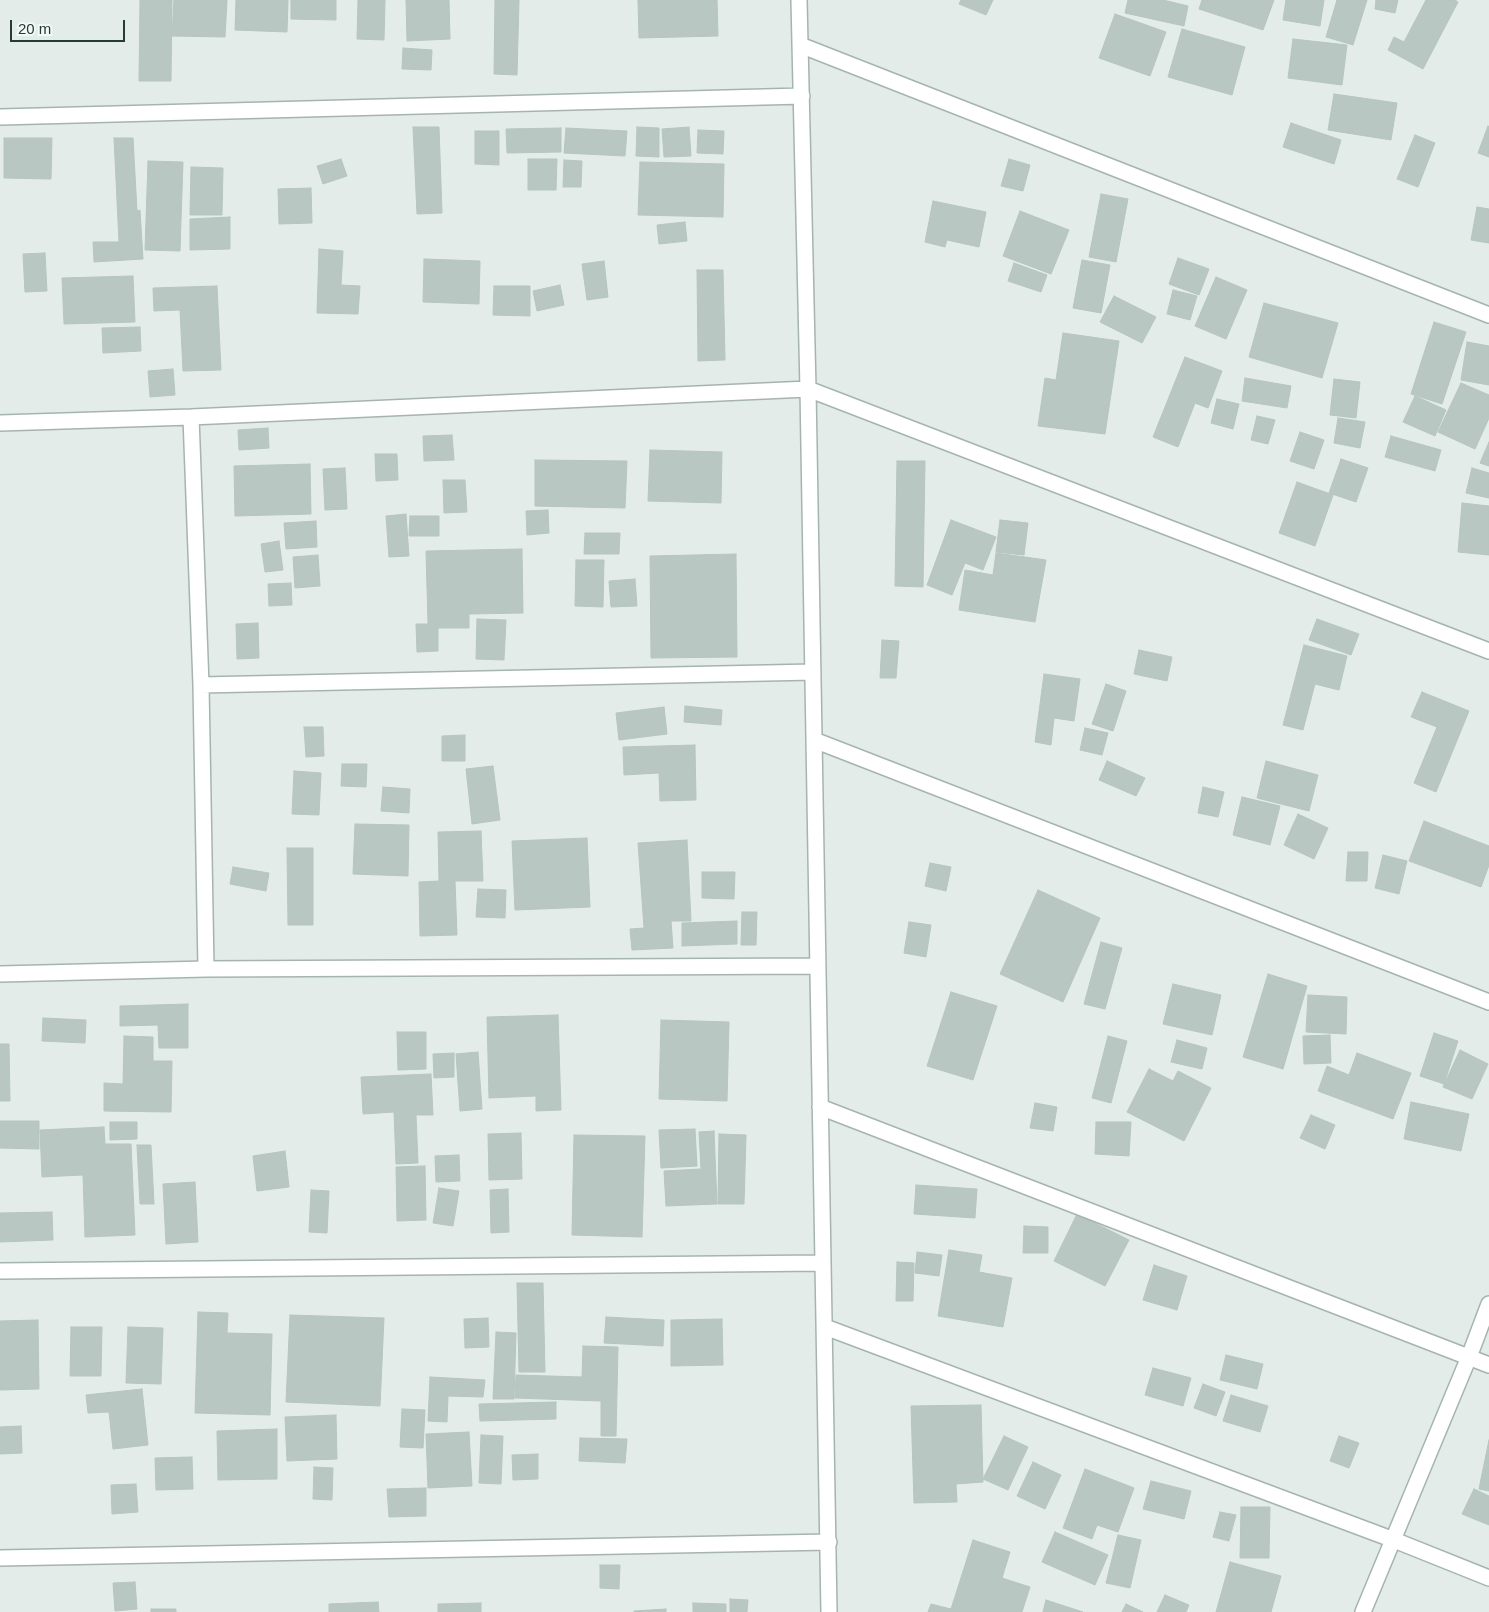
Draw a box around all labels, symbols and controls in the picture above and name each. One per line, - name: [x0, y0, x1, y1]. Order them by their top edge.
- scale bar: [12, 10, 128, 42]
- text: 20 m: [18, 20, 51, 37]

